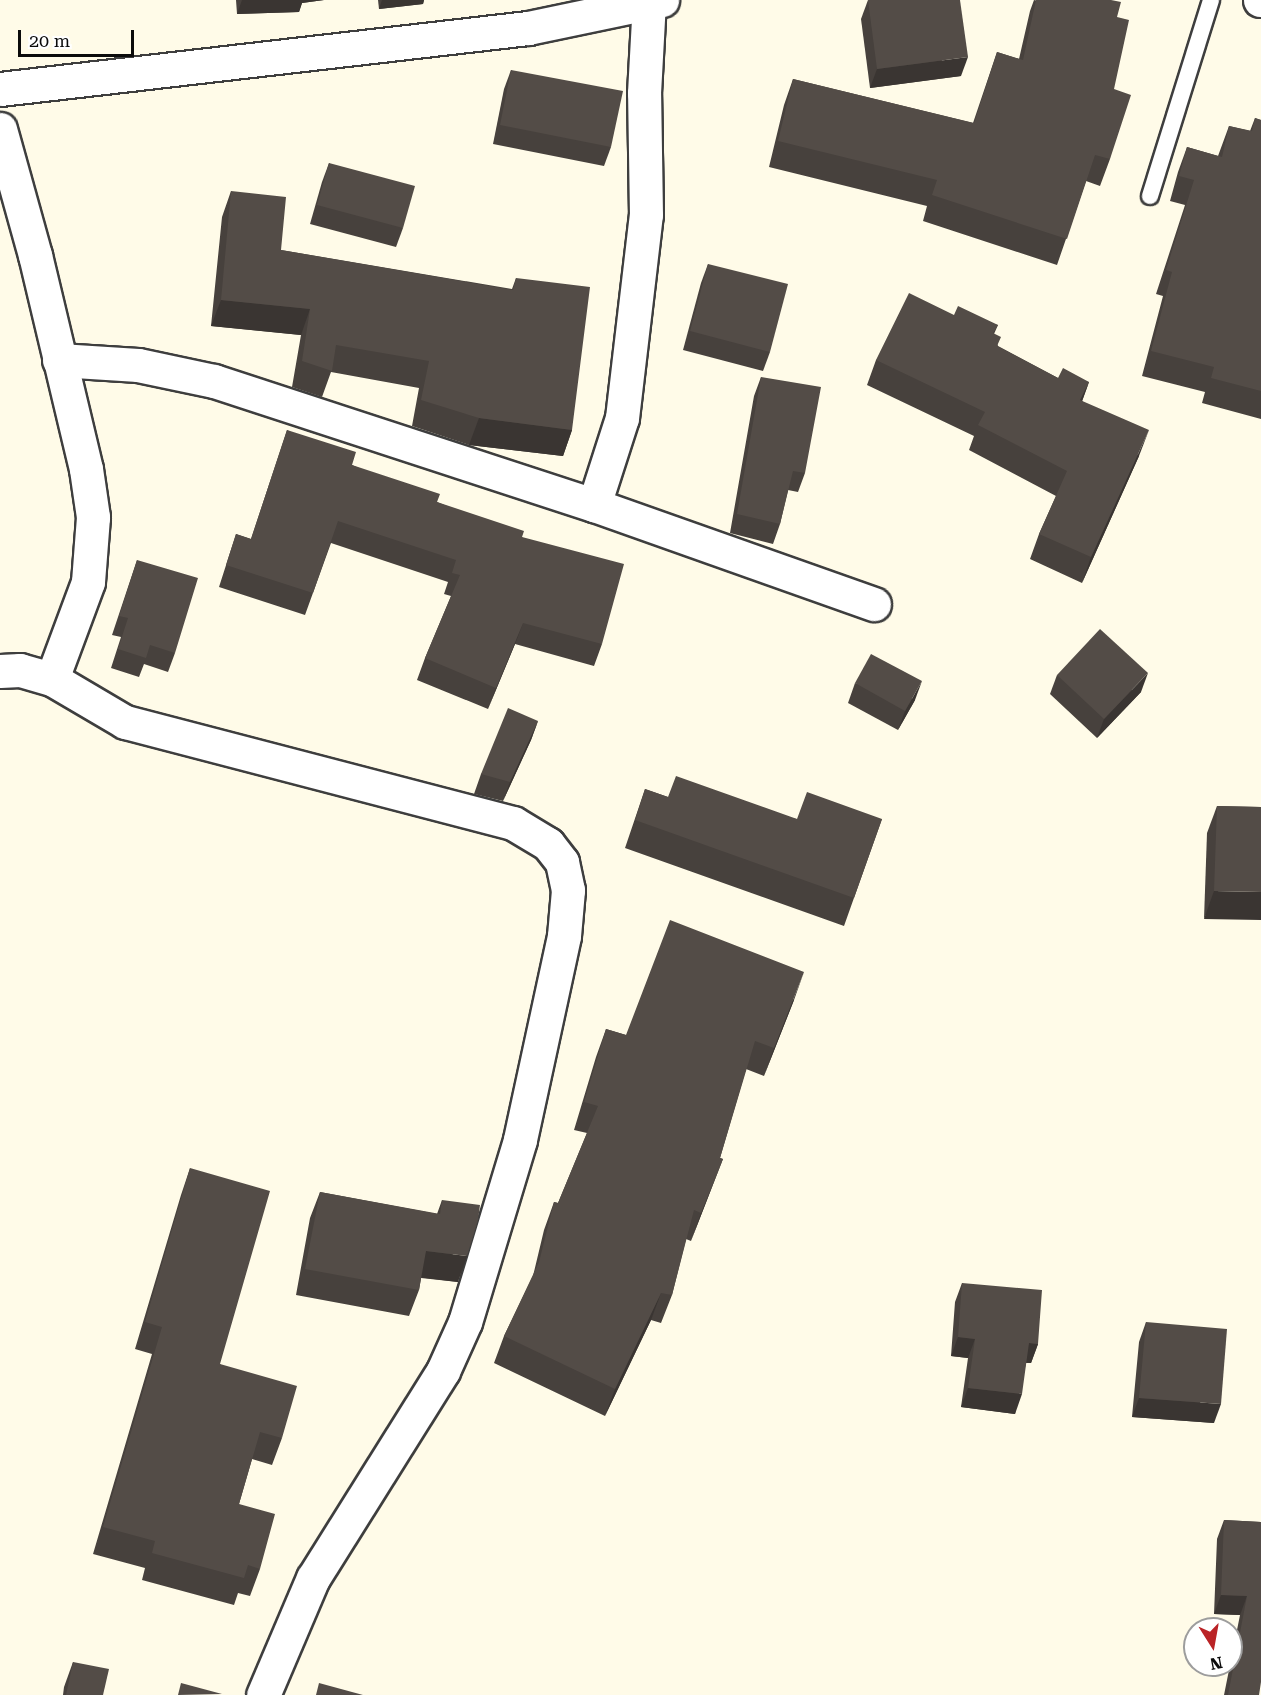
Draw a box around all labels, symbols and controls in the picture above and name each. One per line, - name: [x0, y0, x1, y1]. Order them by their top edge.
- scale bar: [21, 18, 136, 56]
- text: 20 m: [29, 30, 70, 51]
- north arrow: [1183, 1617, 1243, 1677]
- text: N: [1208, 1653, 1224, 1674]

